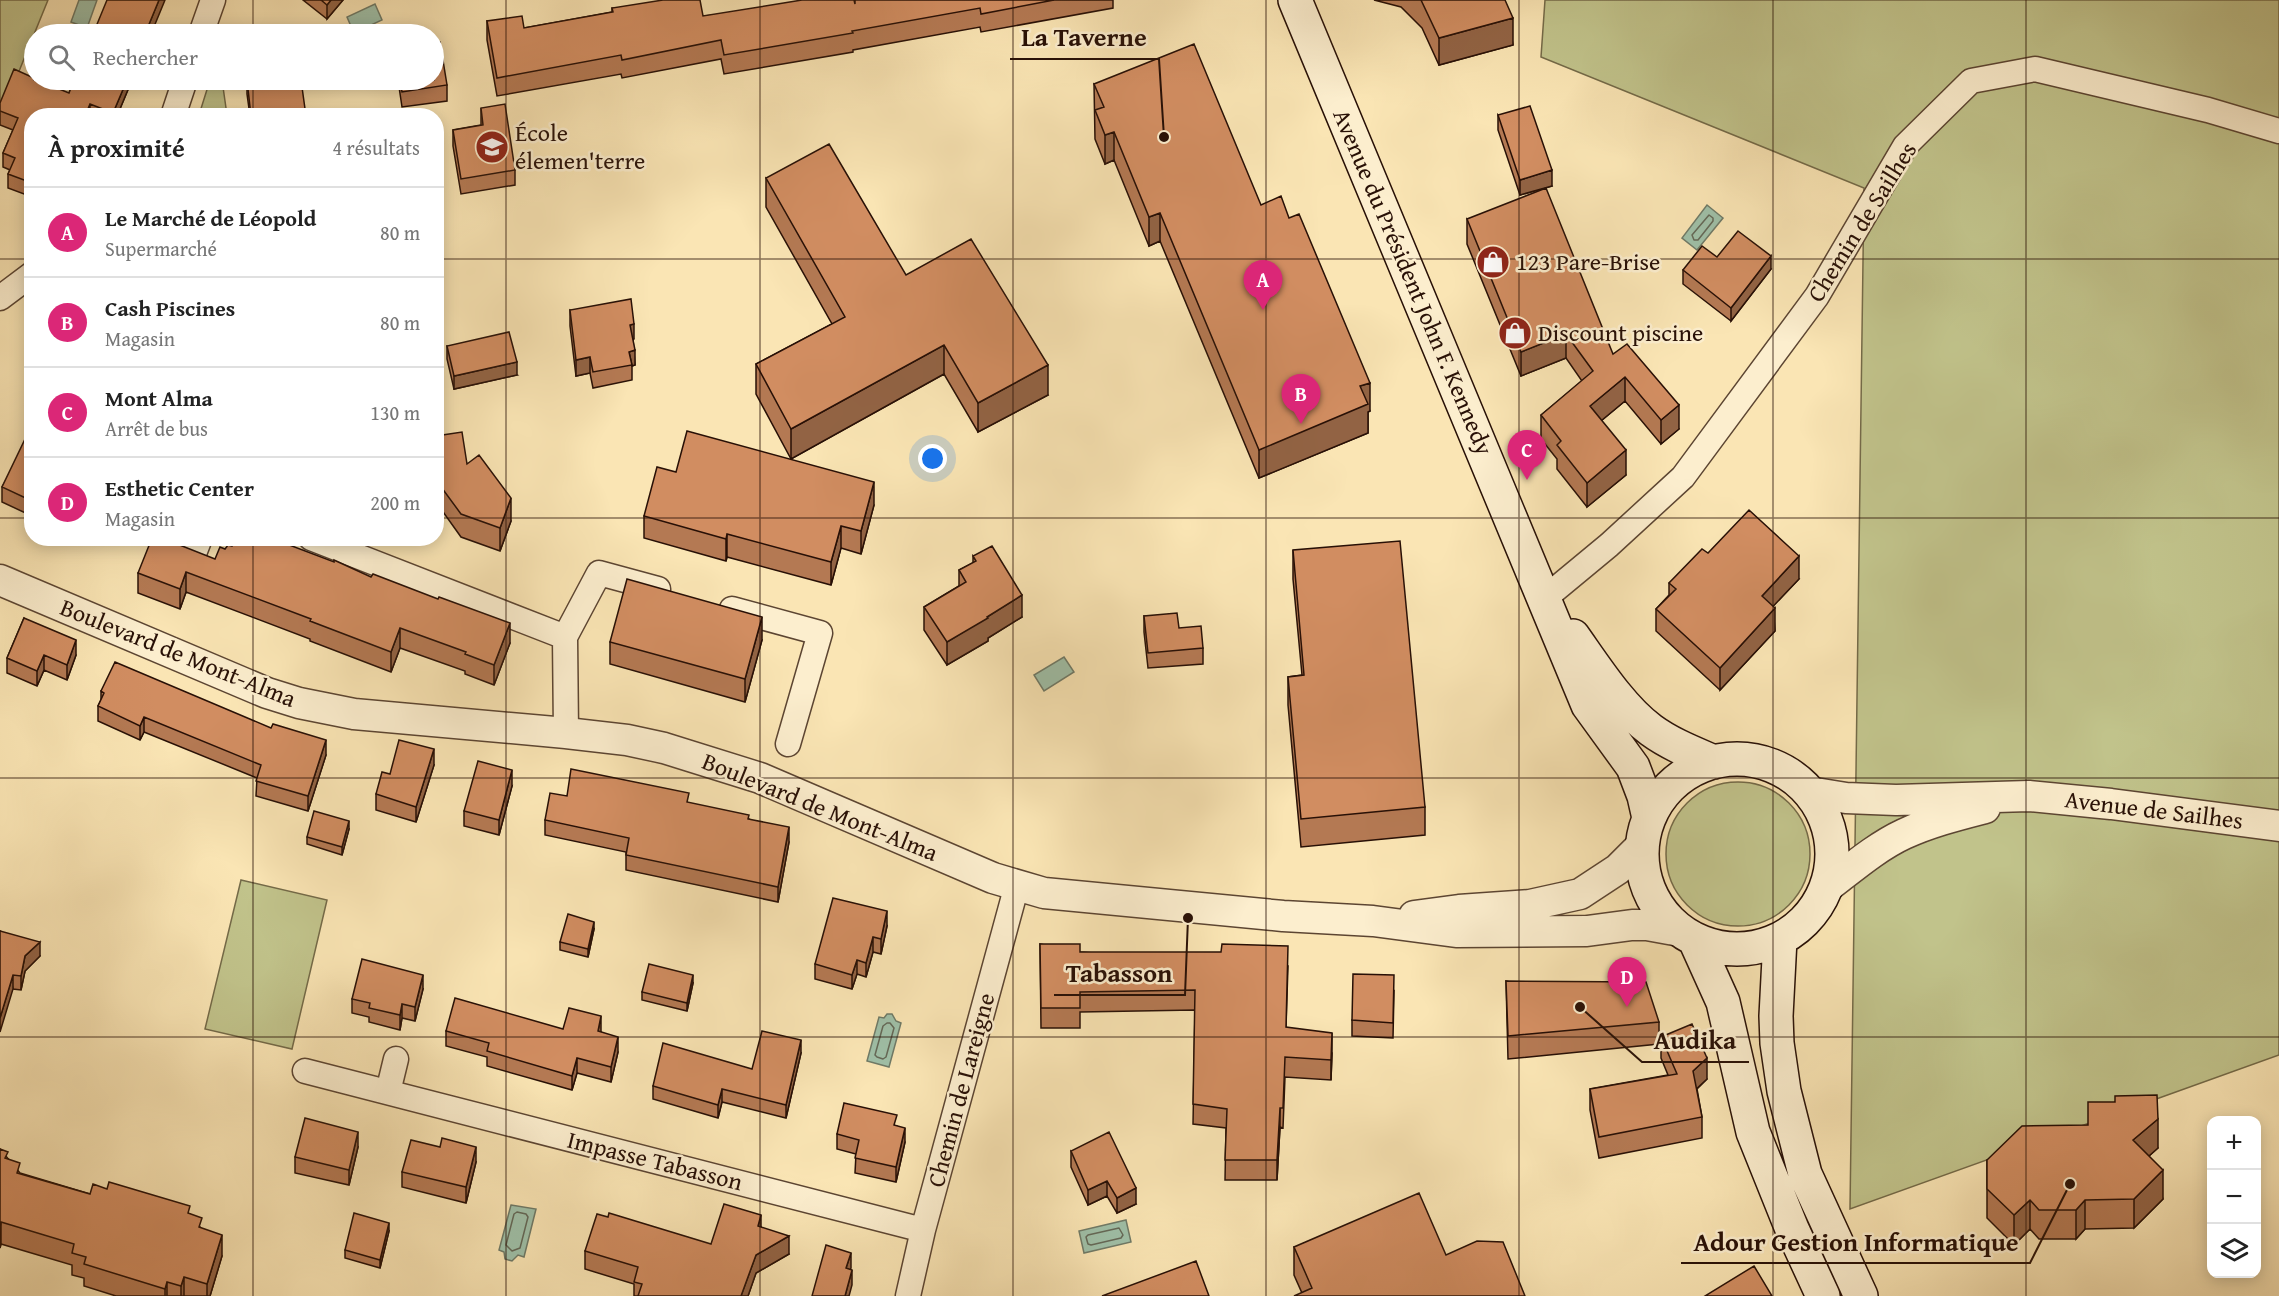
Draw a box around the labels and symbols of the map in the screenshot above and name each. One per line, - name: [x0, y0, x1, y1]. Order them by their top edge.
- callout: La Taverne: [1010, 15, 1159, 59]
- text: La Taverne: [1021, 17, 1147, 56]
- street label: Avenue du Président John F. Kennedy: [1325, 103, 1502, 460]
- place label: École élemen'terre: [515, 115, 645, 178]
- school or university icon: École élemen'terre: [474, 129, 510, 165]
- street label: Chemin de Sailhes: [1798, 135, 1925, 309]
- shop icon: 123 Pare-Brise: [1475, 244, 1511, 280]
- place label: 123 Pare-Brise: [1516, 244, 1660, 279]
- pin: A: [1244, 260, 1282, 310]
- shop icon: Discount piscine: [1497, 315, 1533, 351]
- place label: Discount piscine: [1538, 315, 1703, 350]
- pin: B: [1282, 374, 1320, 424]
- pin: C: [1508, 430, 1546, 480]
- your location: [918, 444, 947, 473]
- street label: Boulevard de Mont-Alma: [55, 589, 302, 716]
- street label: Boulevard de Mont-Alma: [697, 743, 944, 870]
- street label: Avenue de Sailhes: [2063, 781, 2245, 838]
- callout: Tabasson: [1054, 951, 1185, 995]
- text: Tabasson: [1066, 953, 1173, 992]
- pin: D: [1608, 958, 1646, 1007]
- street label: Chemin de Lareigne: [918, 989, 1003, 1191]
- callout: Audika: [1642, 1018, 1749, 1062]
- text: Audika: [1654, 1020, 1737, 1059]
- street label: Impasse Tabasson: [564, 1122, 747, 1199]
- callout: Adour Gestion Informatique: [1681, 1219, 2030, 1263]
- text: Adour Gestion Informatique: [1693, 1222, 2019, 1261]

